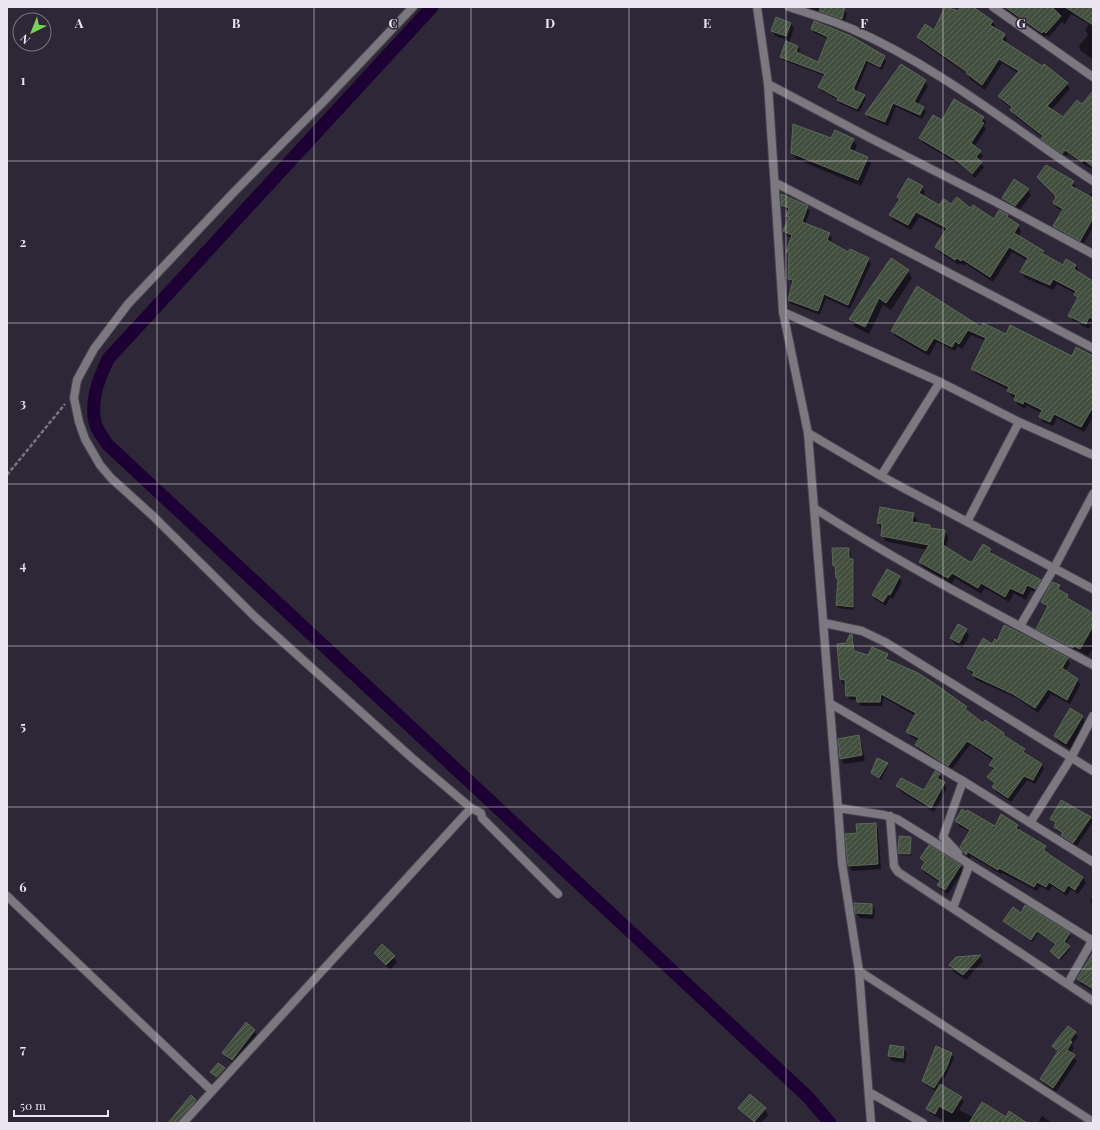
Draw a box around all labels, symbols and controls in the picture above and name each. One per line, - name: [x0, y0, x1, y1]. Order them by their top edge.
- north arrow: [12, 12, 52, 52]
- text: A: [74, 14, 84, 31]
- text: B: [232, 14, 241, 31]
- text: C: [388, 14, 398, 31]
- text: D: [545, 14, 555, 31]
- text: E: [703, 14, 711, 31]
- text: F: [860, 14, 868, 31]
- text: G: [1016, 14, 1026, 31]
- text: N: [17, 31, 33, 48]
- text: 1: [21, 71, 26, 88]
- text: 2: [20, 233, 27, 250]
- text: 3: [20, 394, 26, 411]
- text: 4: [20, 556, 27, 573]
- text: 5: [20, 717, 26, 734]
- text: 6: [19, 878, 27, 895]
- text: 7: [20, 1040, 26, 1057]
- scale bar: [14, 1092, 108, 1118]
- text: 50 m: [20, 1097, 46, 1113]

